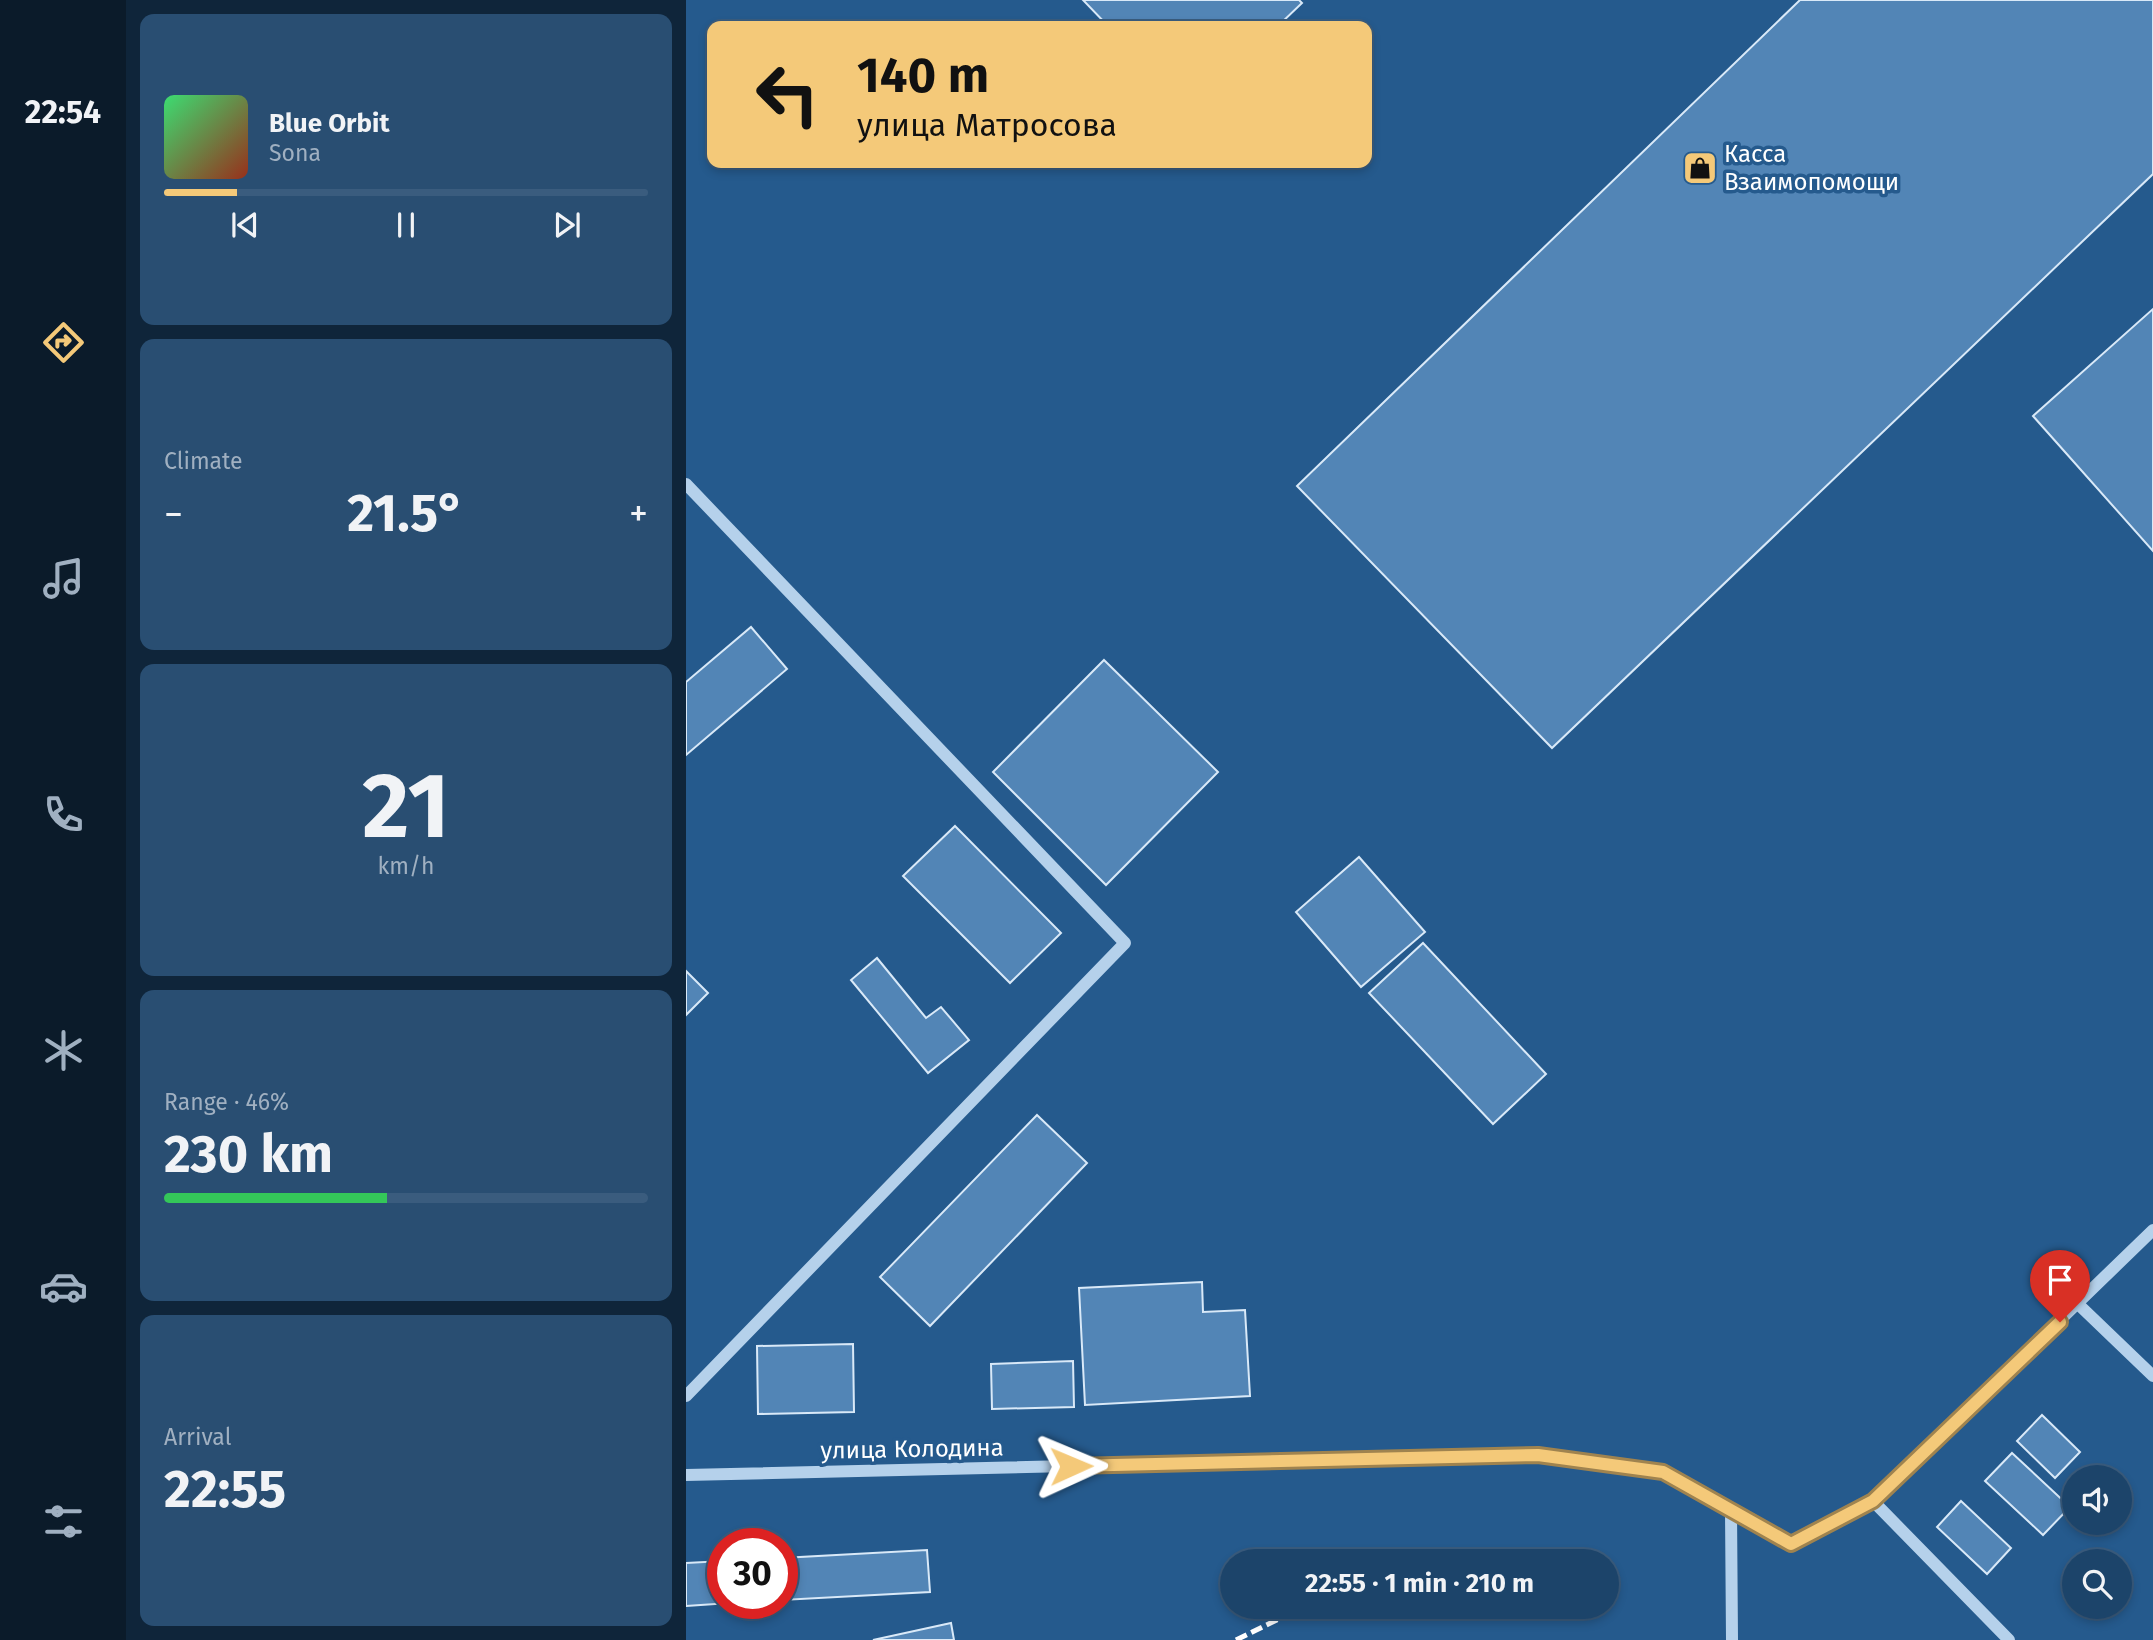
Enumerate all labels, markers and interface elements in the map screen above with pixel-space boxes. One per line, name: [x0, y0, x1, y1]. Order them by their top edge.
text: 140 m: [857, 46, 989, 105]
icon: left: [742, 49, 833, 140]
text: 22:54: [25, 93, 101, 131]
text: улица Матросова: [857, 106, 1117, 144]
text: Blue Orbit: [269, 108, 389, 139]
text: Sona: [269, 139, 321, 167]
place label: Касса Взаимопомощи: [1724, 140, 1899, 196]
shop icon: Касса Взаимопомощи: [1681, 149, 1719, 187]
icon: previous: [226, 206, 264, 244]
icon: pause: [387, 206, 425, 244]
icon: next: [548, 206, 586, 244]
icon: directions: [39, 318, 88, 367]
text: Climate: [164, 447, 243, 475]
text: 21.5°: [347, 482, 465, 545]
text: −: [164, 491, 183, 537]
text: +: [629, 491, 648, 537]
icon: music: [39, 554, 88, 603]
text: 21: [362, 752, 450, 861]
icon: phone: [39, 790, 88, 839]
text: km/h: [378, 852, 434, 880]
icon: climate: [39, 1026, 88, 1075]
text: Range · 46%: [164, 1088, 289, 1116]
text: 230 km: [164, 1123, 333, 1186]
pin: [2030, 1250, 2090, 1322]
icon: arrive: [2041, 1261, 2079, 1299]
icon: car: [39, 1262, 88, 1311]
text: Arrival: [164, 1423, 231, 1451]
position arrow: [1034, 1429, 1108, 1503]
street label: улица Колодина: [820, 1433, 1004, 1465]
text: 22:55: [164, 1458, 286, 1521]
map controls: [2062, 1465, 2132, 1619]
button: sound: [2062, 1465, 2132, 1535]
icon: filters: [39, 1497, 88, 1546]
speed limit sign: 30: [707, 1528, 798, 1619]
button: search: [2062, 1549, 2132, 1619]
text: 22:55 · 1 min · 210 m: [1305, 1568, 1534, 1599]

